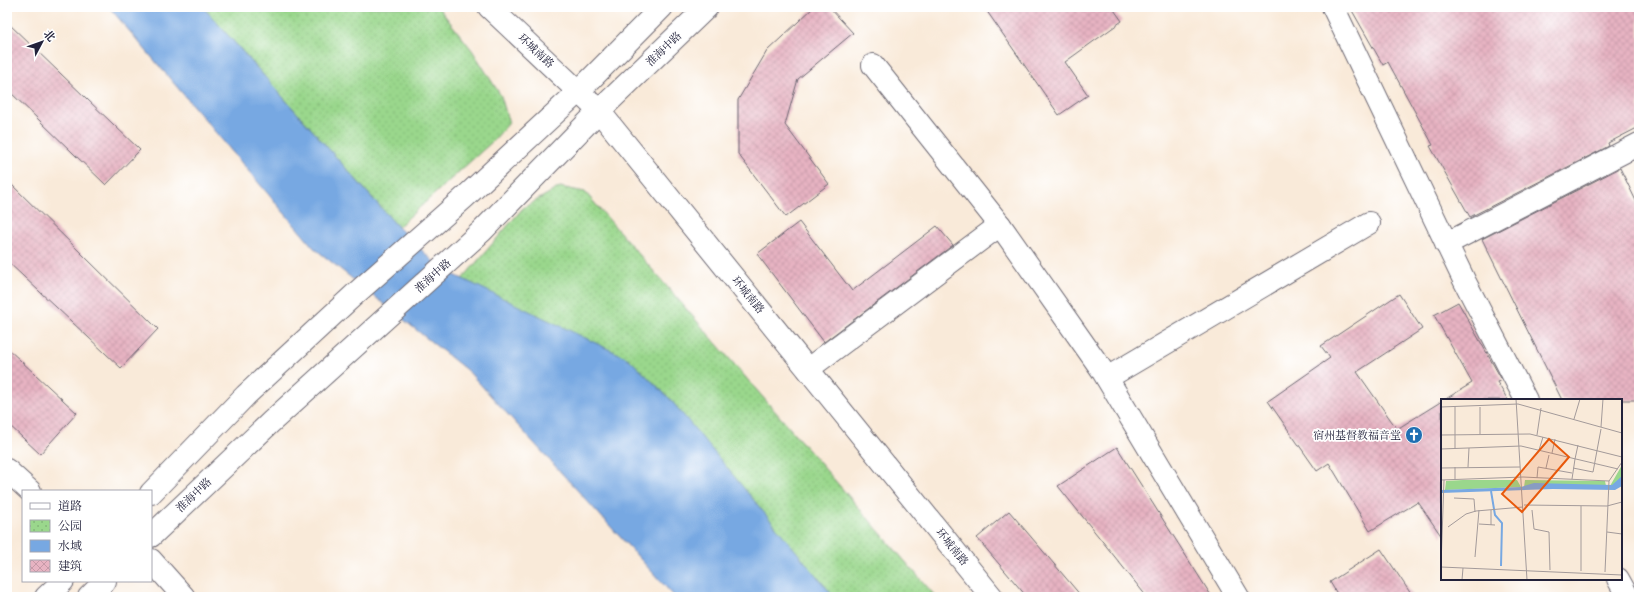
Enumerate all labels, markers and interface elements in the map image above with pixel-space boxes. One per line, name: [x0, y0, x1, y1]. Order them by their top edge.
north arrow: [22, 22, 62, 62]
text: 北: [41, 27, 58, 44]
street label: 淮海中路: [644, 29, 684, 69]
street label: 环城南路: [515, 31, 557, 71]
street label: 淮海中路: [412, 256, 454, 296]
street label: 环城南路: [729, 274, 767, 316]
inset map: [1441, 399, 1622, 580]
church icon: 宿州基督教福音堂: [1404, 425, 1424, 445]
place label: 宿州基督教福音堂: [1313, 429, 1401, 442]
street label: 淮海中路: [174, 475, 214, 515]
legend: [22, 490, 152, 582]
text: 道路: [58, 499, 82, 513]
text: 公园: [58, 519, 82, 533]
street label: 环城南路: [933, 526, 971, 568]
text: 水域: [58, 539, 82, 553]
text: 建筑: [58, 559, 82, 573]

